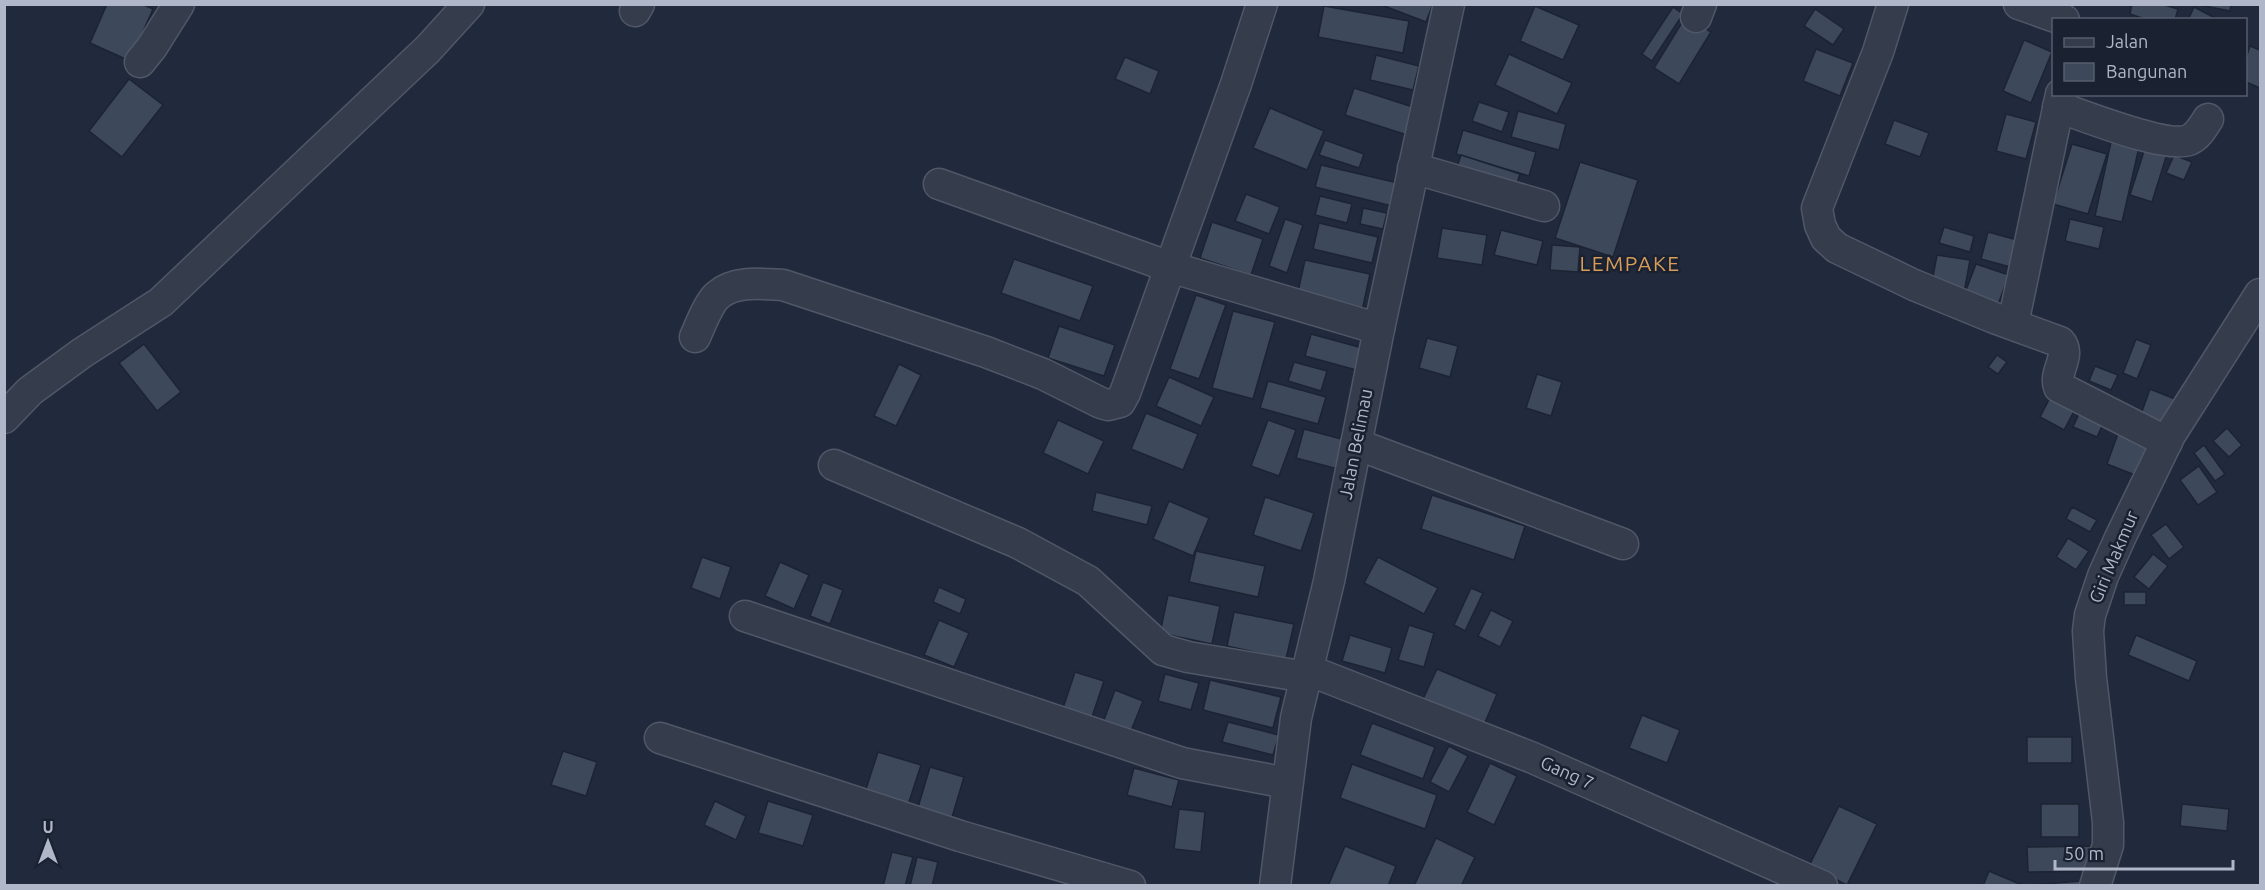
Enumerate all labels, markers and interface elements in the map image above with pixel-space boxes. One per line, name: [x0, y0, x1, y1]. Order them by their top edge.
legend: [2052, 18, 2247, 96]
text: Jalan: [2106, 31, 2148, 51]
text: Bangunan: [2106, 61, 2187, 81]
district label: LEMPAKE: [1579, 251, 1681, 275]
street label: Jalan Belimau: [1335, 387, 1376, 501]
street label: Giri Makmur: [2085, 507, 2142, 606]
street label: Gang 7: [1538, 752, 1597, 793]
north arrow: [18, 812, 78, 872]
text: U: [42, 818, 54, 836]
scale bar: [2055, 833, 2234, 871]
text: 50 m: [2064, 843, 2104, 863]

